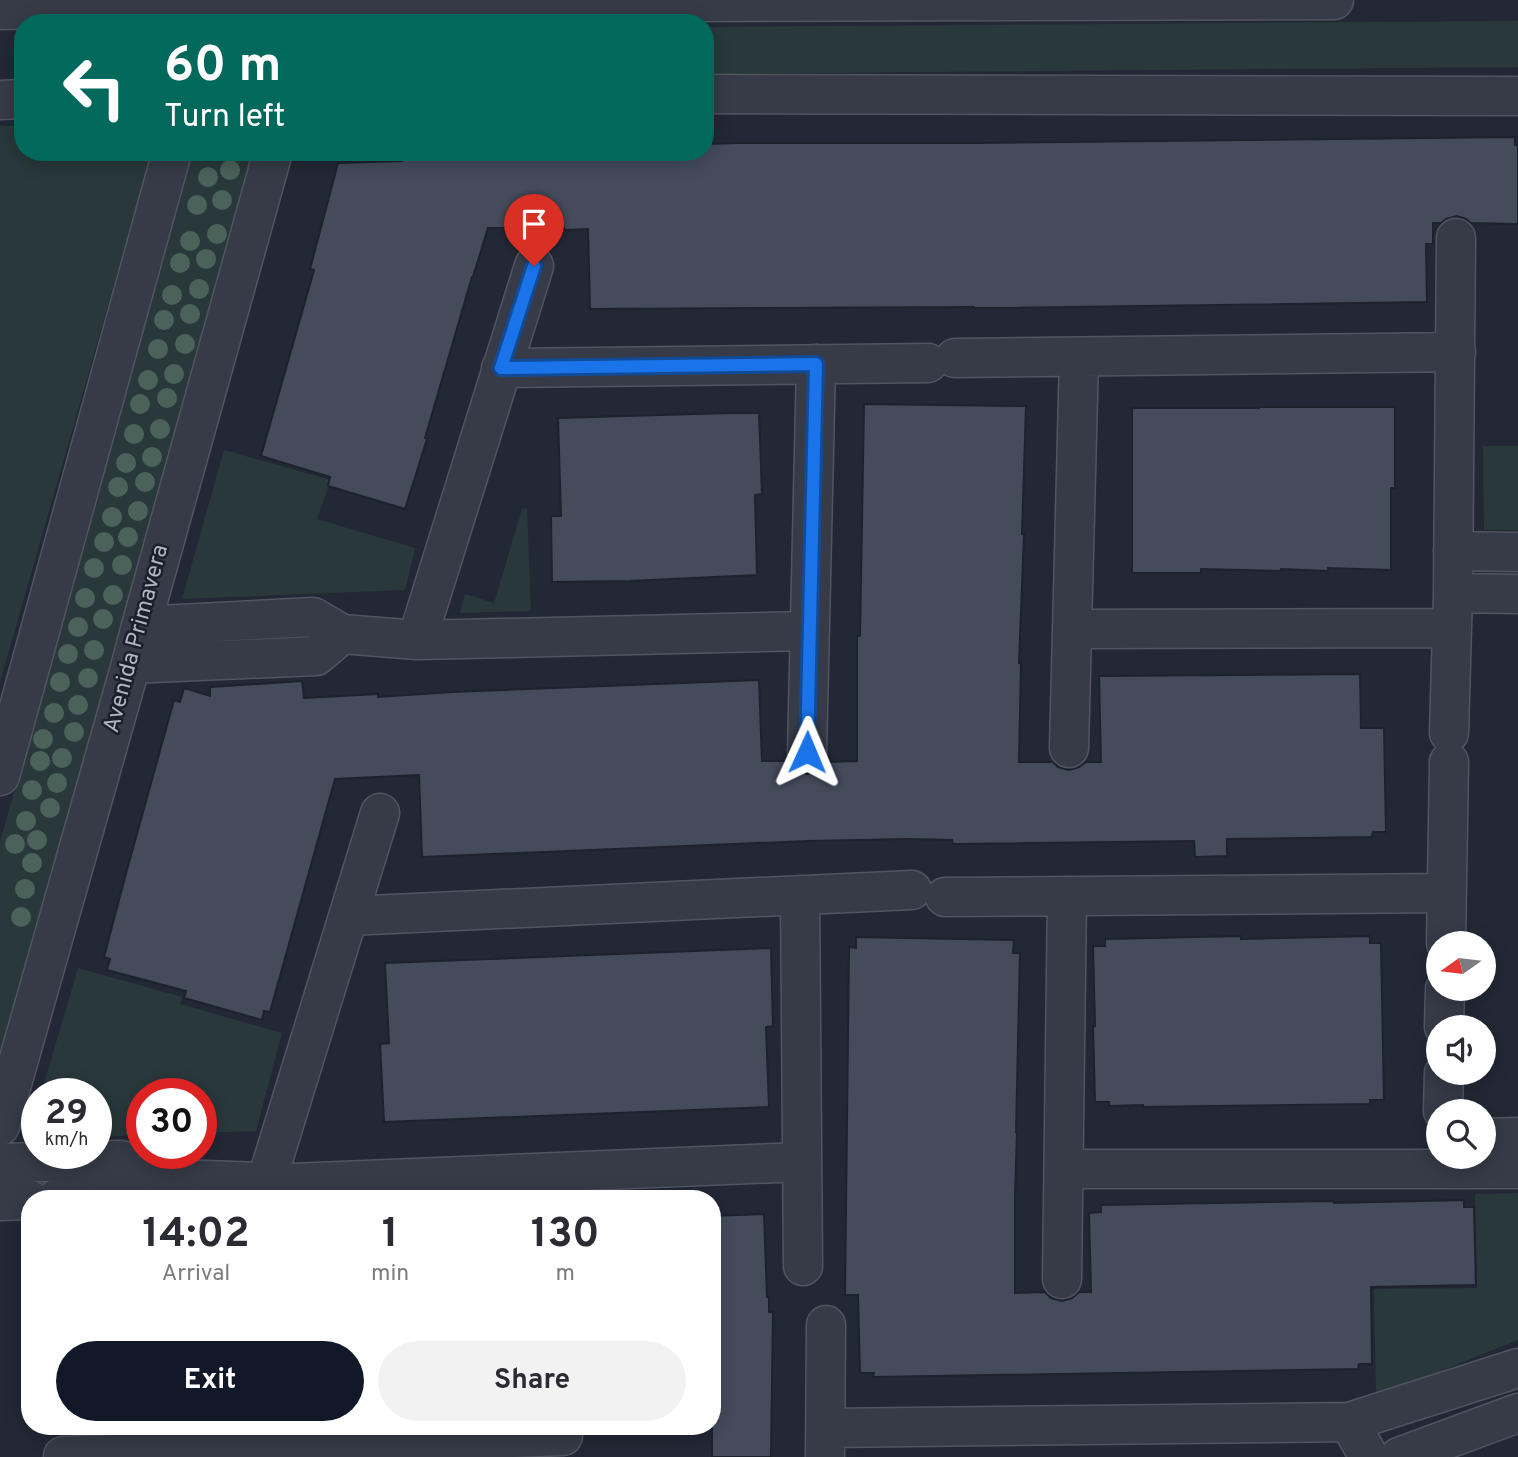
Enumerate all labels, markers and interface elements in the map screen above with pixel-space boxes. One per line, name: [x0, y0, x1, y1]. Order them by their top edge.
text: 60 m: [164, 37, 282, 99]
icon: left: [49, 42, 140, 133]
text: Turn left: [164, 98, 285, 138]
pin: [504, 194, 564, 266]
icon: arrive: [515, 205, 553, 243]
street label: Avenida Primavera: [98, 542, 176, 736]
position arrow: [770, 715, 844, 789]
north arrow: [1426, 931, 1496, 1001]
map controls: [1426, 931, 1496, 1169]
button: sound: [1426, 1015, 1496, 1085]
speed limit sign: 30: [126, 1078, 217, 1169]
text: 29: [45, 1092, 88, 1136]
button: search: [1426, 1099, 1496, 1169]
text: km/h: [45, 1129, 88, 1152]
text: 14:02: [142, 1209, 250, 1262]
text: 1: [382, 1209, 399, 1262]
text: 130: [531, 1209, 600, 1262]
text: Arrival: [162, 1260, 230, 1289]
text: min: [371, 1260, 409, 1289]
text: m: [555, 1260, 575, 1289]
button: Exit: [56, 1341, 364, 1421]
button: Share: [378, 1341, 686, 1421]

